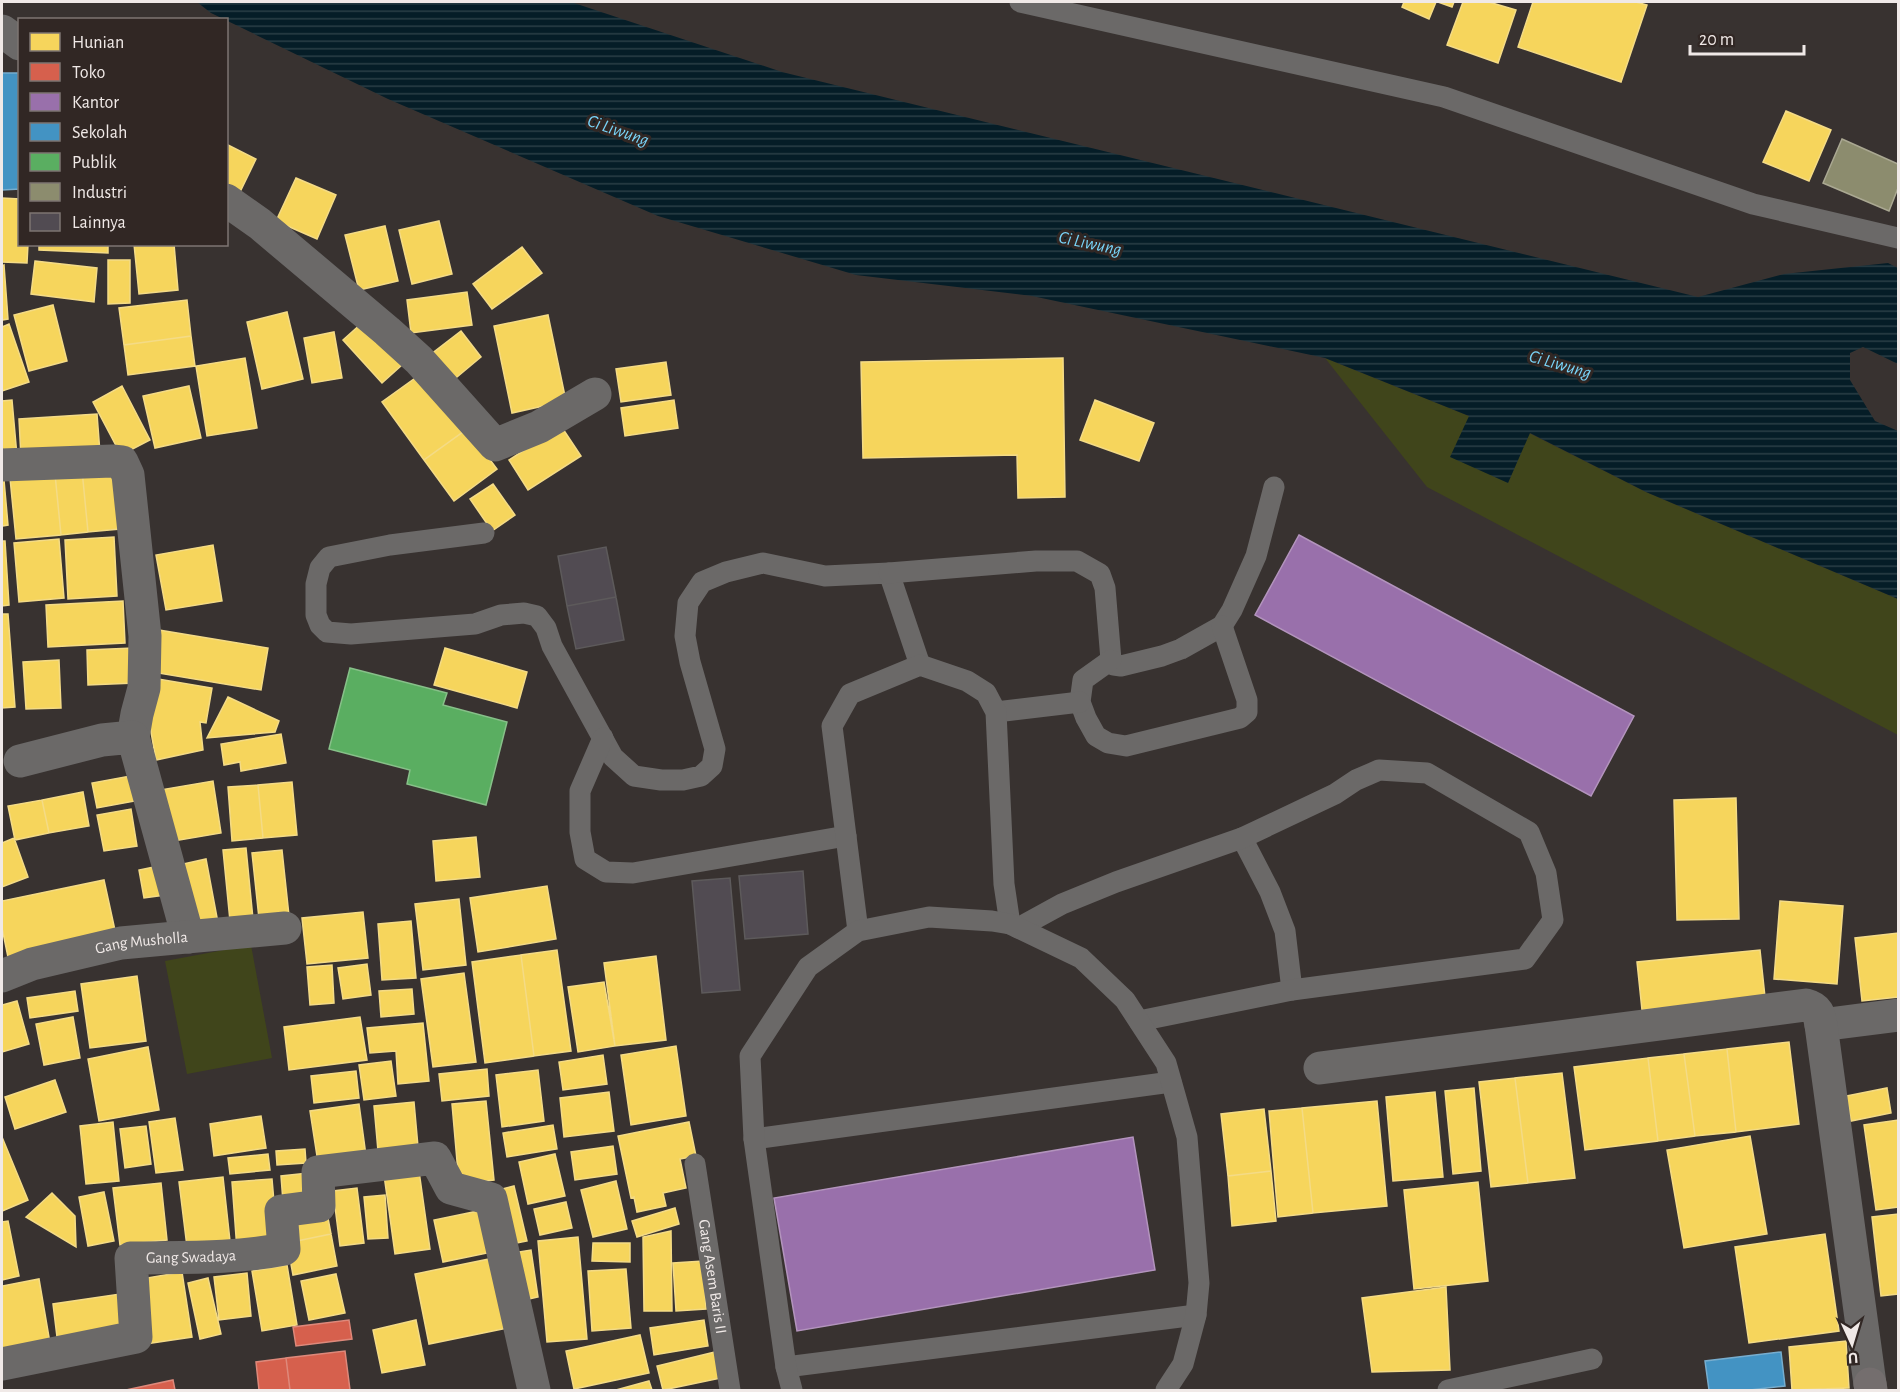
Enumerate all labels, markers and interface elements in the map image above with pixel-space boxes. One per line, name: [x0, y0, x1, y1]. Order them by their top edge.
legend: [18, 18, 228, 246]
scale bar: [1690, 18, 1804, 56]
text: 20 m: [1699, 31, 1734, 49]
text: Hunian: [72, 34, 124, 52]
text: Toko: [72, 64, 105, 82]
text: Kantor: [72, 94, 119, 112]
water label: Ci Liwung: [585, 112, 651, 150]
text: Sekolah: [72, 124, 127, 142]
text: Publik: [72, 154, 117, 172]
text: Industri: [72, 184, 127, 202]
text: Lainnya: [72, 214, 126, 232]
water label: Ci Liwung: [1057, 229, 1123, 259]
water label: Ci Liwung: [1527, 348, 1593, 382]
street label: Gang Musholla: [93, 929, 188, 957]
street label: Gang Asem Baris II: [696, 1218, 729, 1335]
street label: Gang Swadaya: [146, 1247, 237, 1266]
north arrow: [1822, 1314, 1882, 1374]
text: U: [1847, 1350, 1859, 1366]

